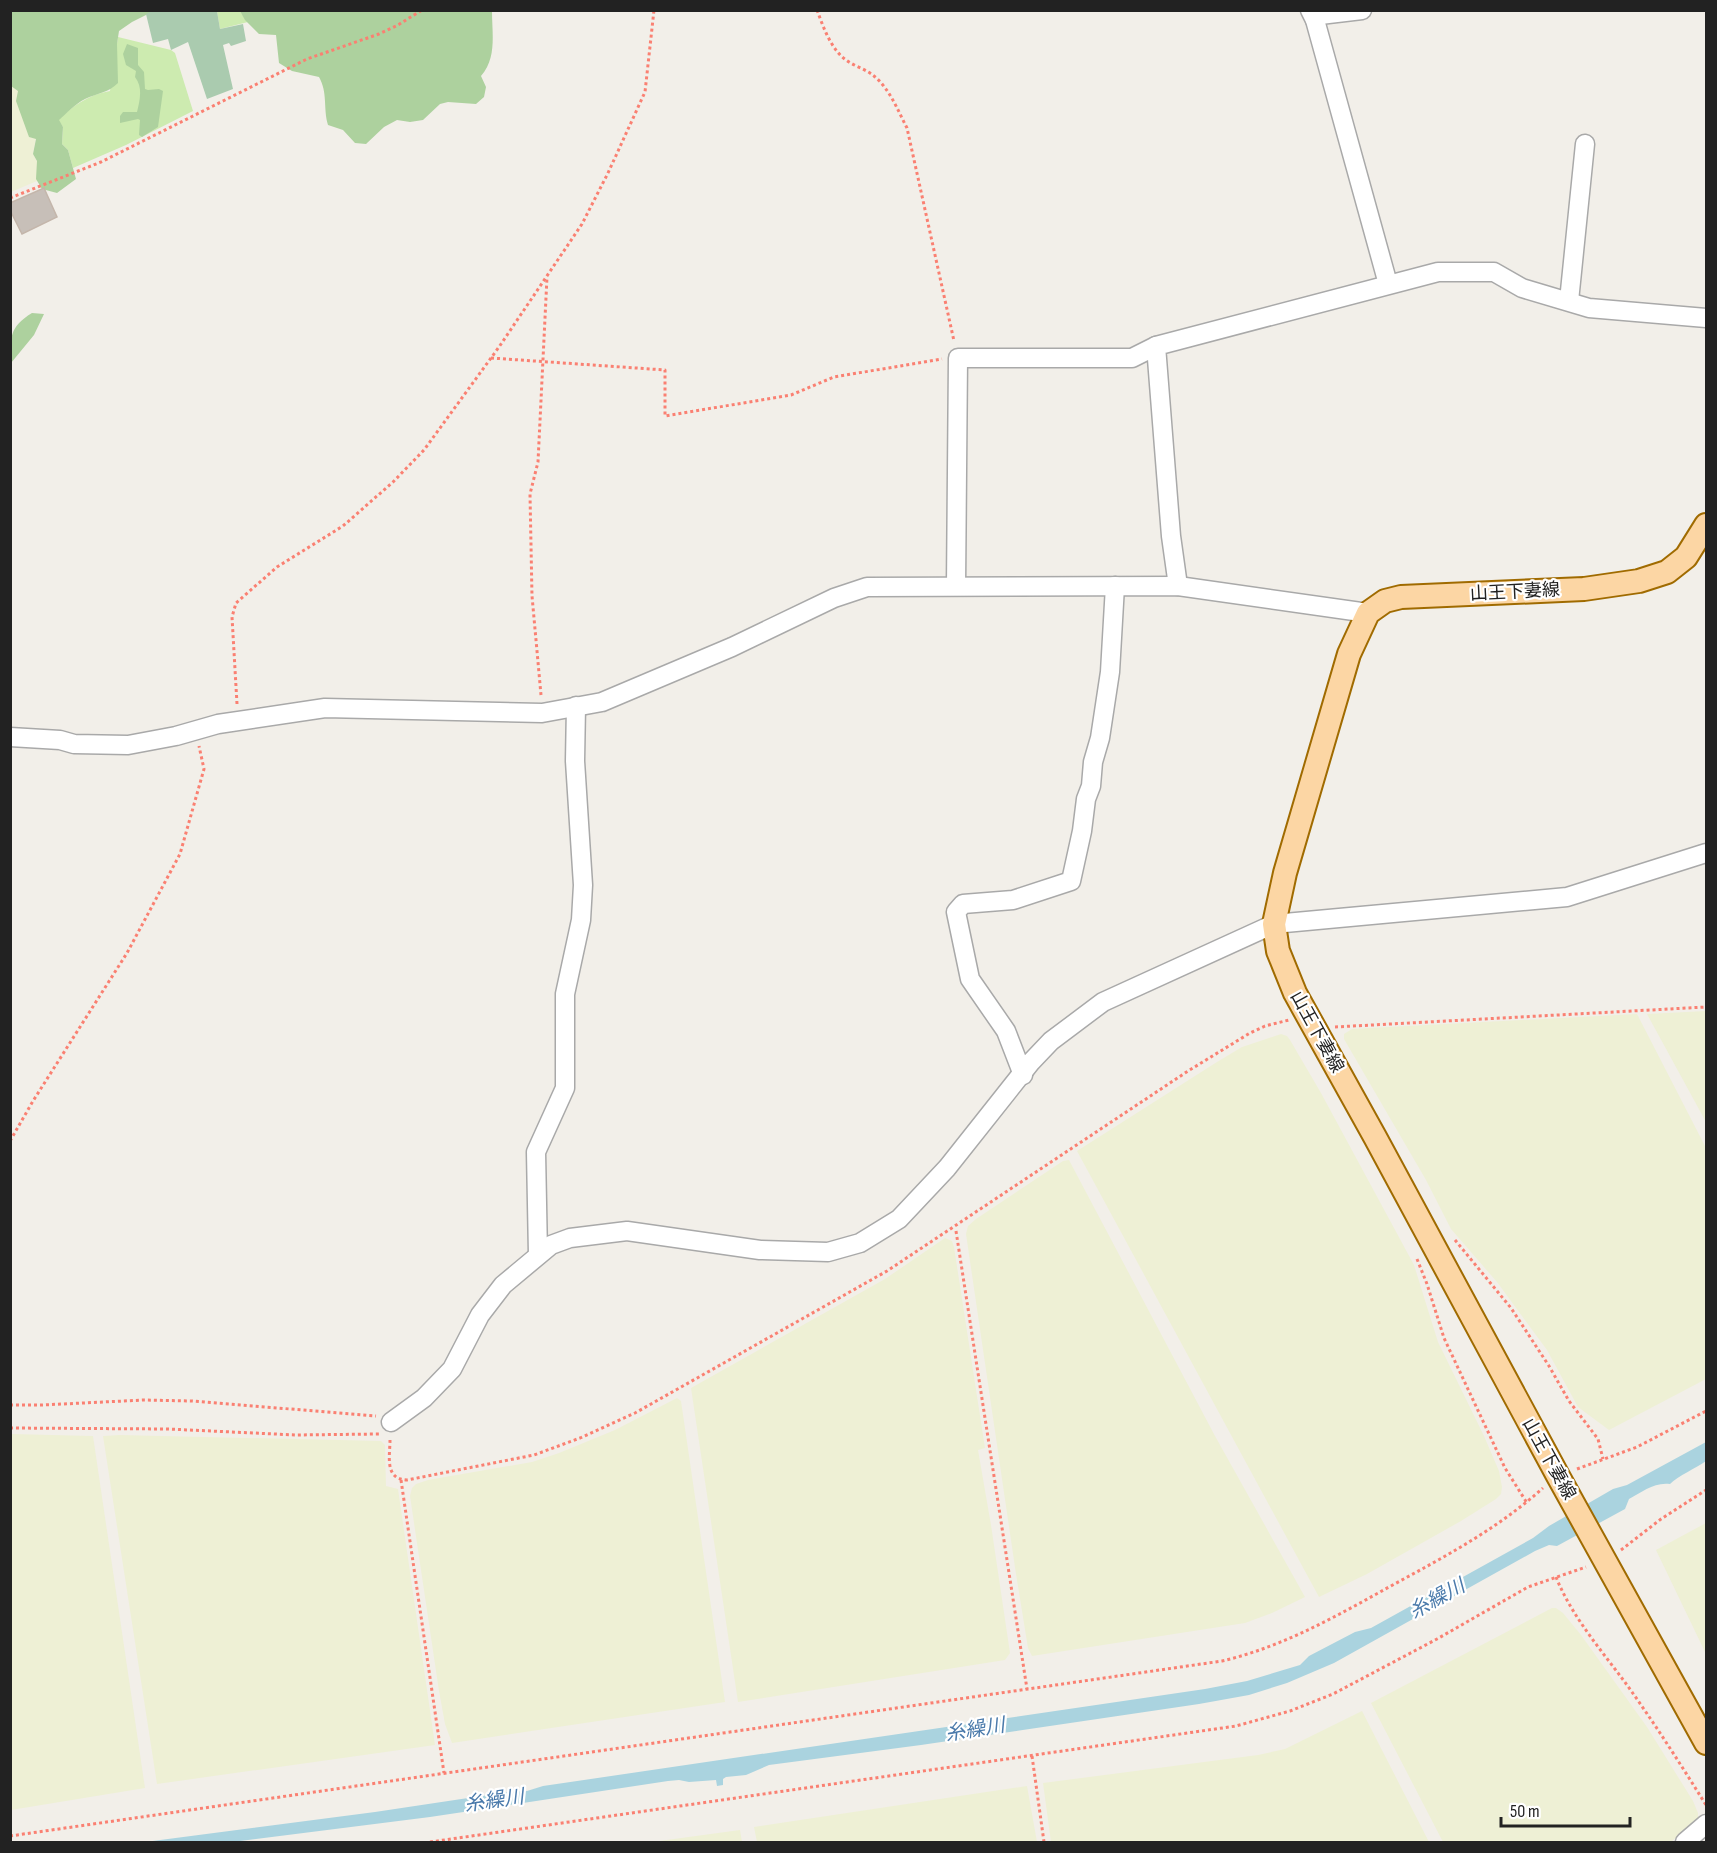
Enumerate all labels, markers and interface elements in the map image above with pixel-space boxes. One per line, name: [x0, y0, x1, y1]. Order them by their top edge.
street label: 山王下妻線: [1470, 579, 1560, 605]
street label: 山王下妻線: [1286, 988, 1348, 1076]
street label: 山王下妻線: [1518, 1415, 1580, 1503]
water label: 糸繰川: [1405, 1573, 1471, 1624]
water label: 糸繰川: [943, 1713, 1008, 1747]
water label: 糸繰川: [463, 1785, 527, 1817]
scale bar: [1501, 1790, 1630, 1828]
text: 50 m: [1510, 1801, 1540, 1822]

